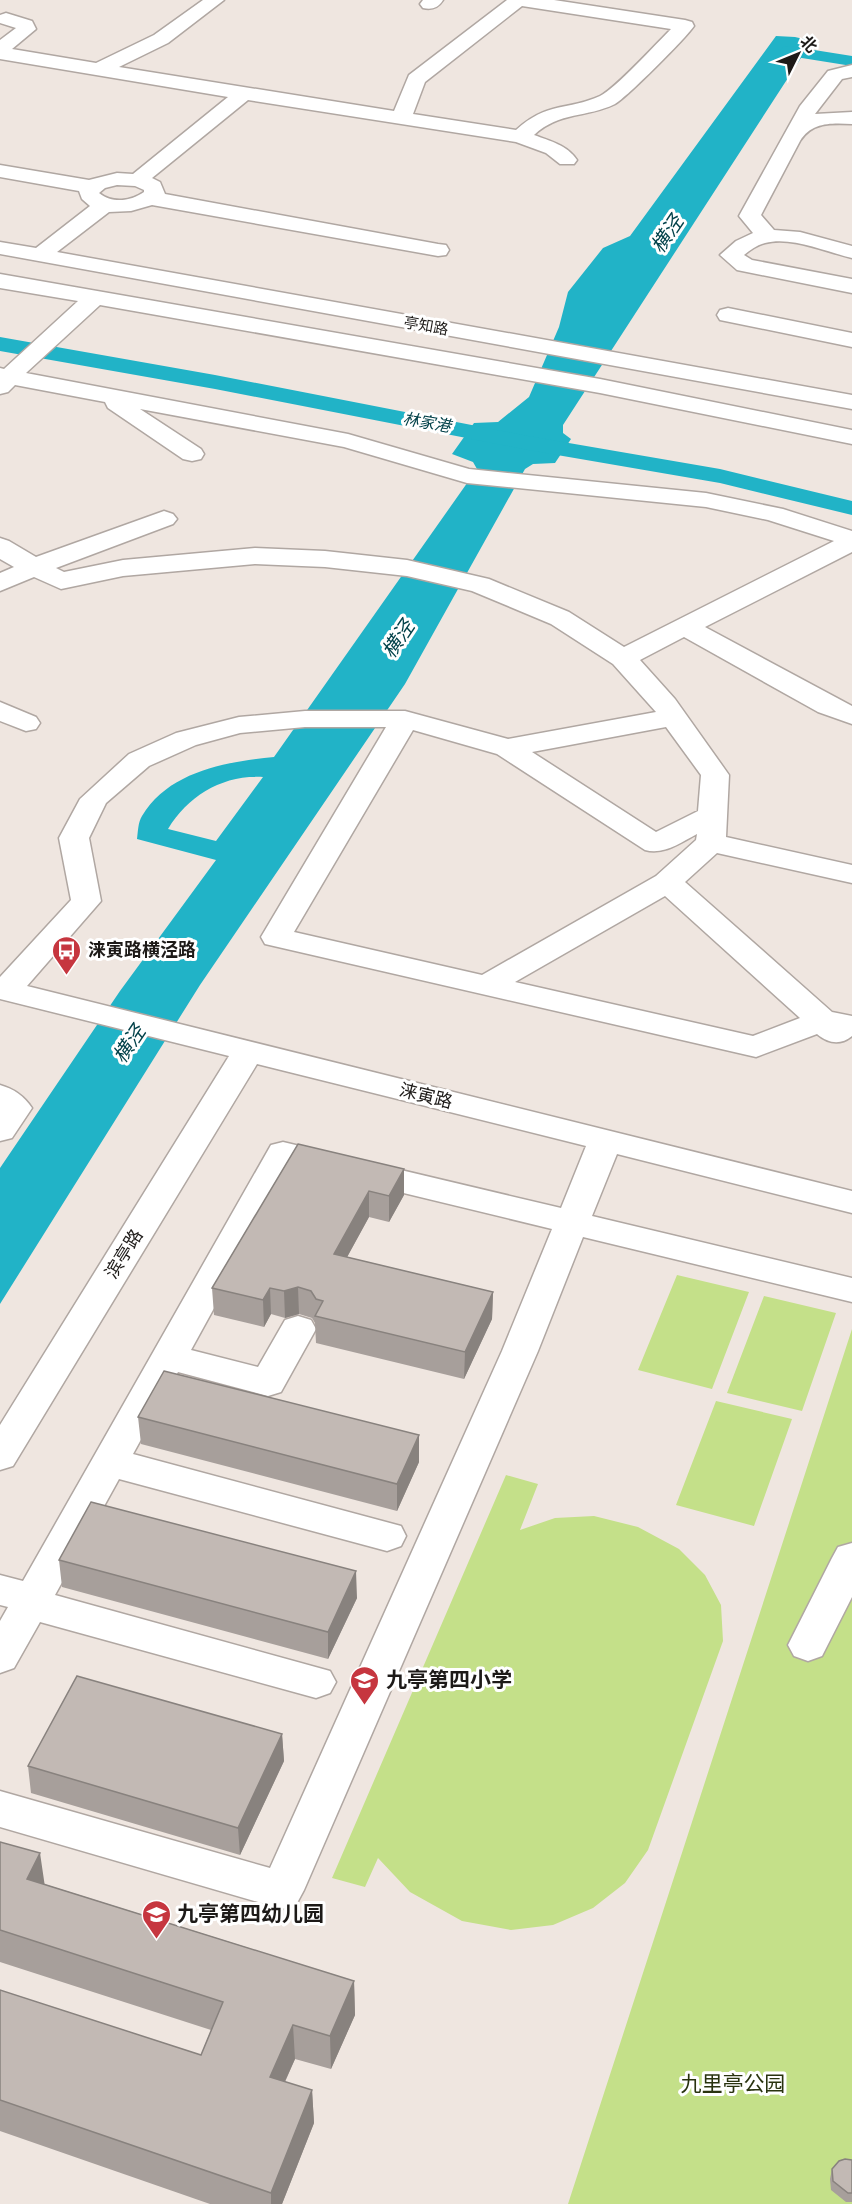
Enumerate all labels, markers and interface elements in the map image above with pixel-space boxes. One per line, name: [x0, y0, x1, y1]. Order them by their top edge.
north arrow: [768, 24, 828, 84]
text: 北: [797, 32, 821, 56]
water label: 横泾: [646, 209, 688, 257]
street label: 亭知路: [402, 313, 450, 338]
water label: 林家港: [402, 409, 454, 435]
water label: 横泾: [377, 614, 419, 662]
bus stop icon: 涞寅路横泾路: [51, 934, 83, 976]
place label: 涞寅路横泾路: [88, 939, 196, 960]
water label: 横泾: [108, 1019, 150, 1067]
street label: 涞寅路: [397, 1079, 455, 1112]
street label: 滨亭路: [100, 1225, 147, 1282]
school or university icon: 九亭第四小学: [349, 1664, 381, 1706]
place label: 九亭第四小学: [386, 1667, 512, 1691]
school or university icon: 九亭第四幼儿园: [140, 1898, 172, 1940]
place label: 九亭第四幼儿园: [177, 1901, 324, 1925]
park label: 九里亭公园: [681, 2071, 786, 2095]

